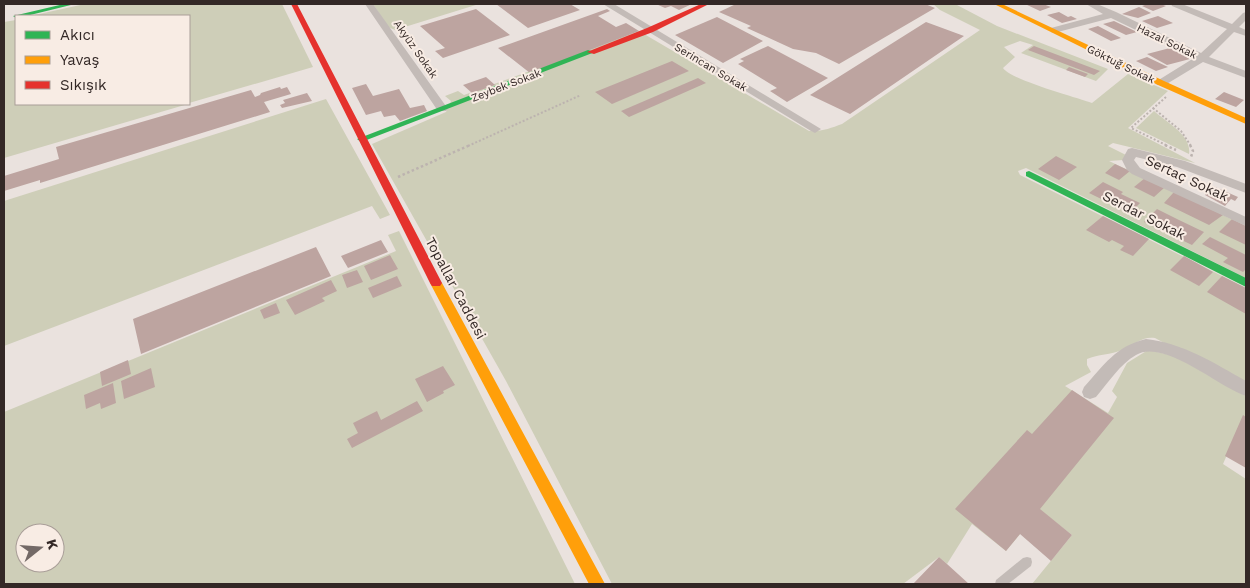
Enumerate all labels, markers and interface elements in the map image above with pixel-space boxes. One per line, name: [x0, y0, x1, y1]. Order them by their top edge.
legend: [15, 15, 190, 105]
street label: Akyüz Sokak: [391, 18, 440, 81]
street label: Hazal Sokak: [1135, 21, 1199, 62]
text: Akıcı: [60, 26, 95, 44]
street label: Serincan Sokak: [672, 41, 750, 94]
street label: Göktuğ Sokak: [1085, 42, 1157, 87]
text: Yavaş: [60, 51, 100, 69]
street label: Zeybek Sokak: [469, 66, 543, 105]
text: Sıkışık: [60, 76, 107, 94]
street label: Sertaç Sokak: [1143, 152, 1231, 204]
street label: Serdar Sokak: [1100, 187, 1188, 243]
street label: Topallar Caddesi: [422, 234, 490, 342]
north arrow: [15, 523, 65, 573]
text: K: [43, 537, 62, 551]

